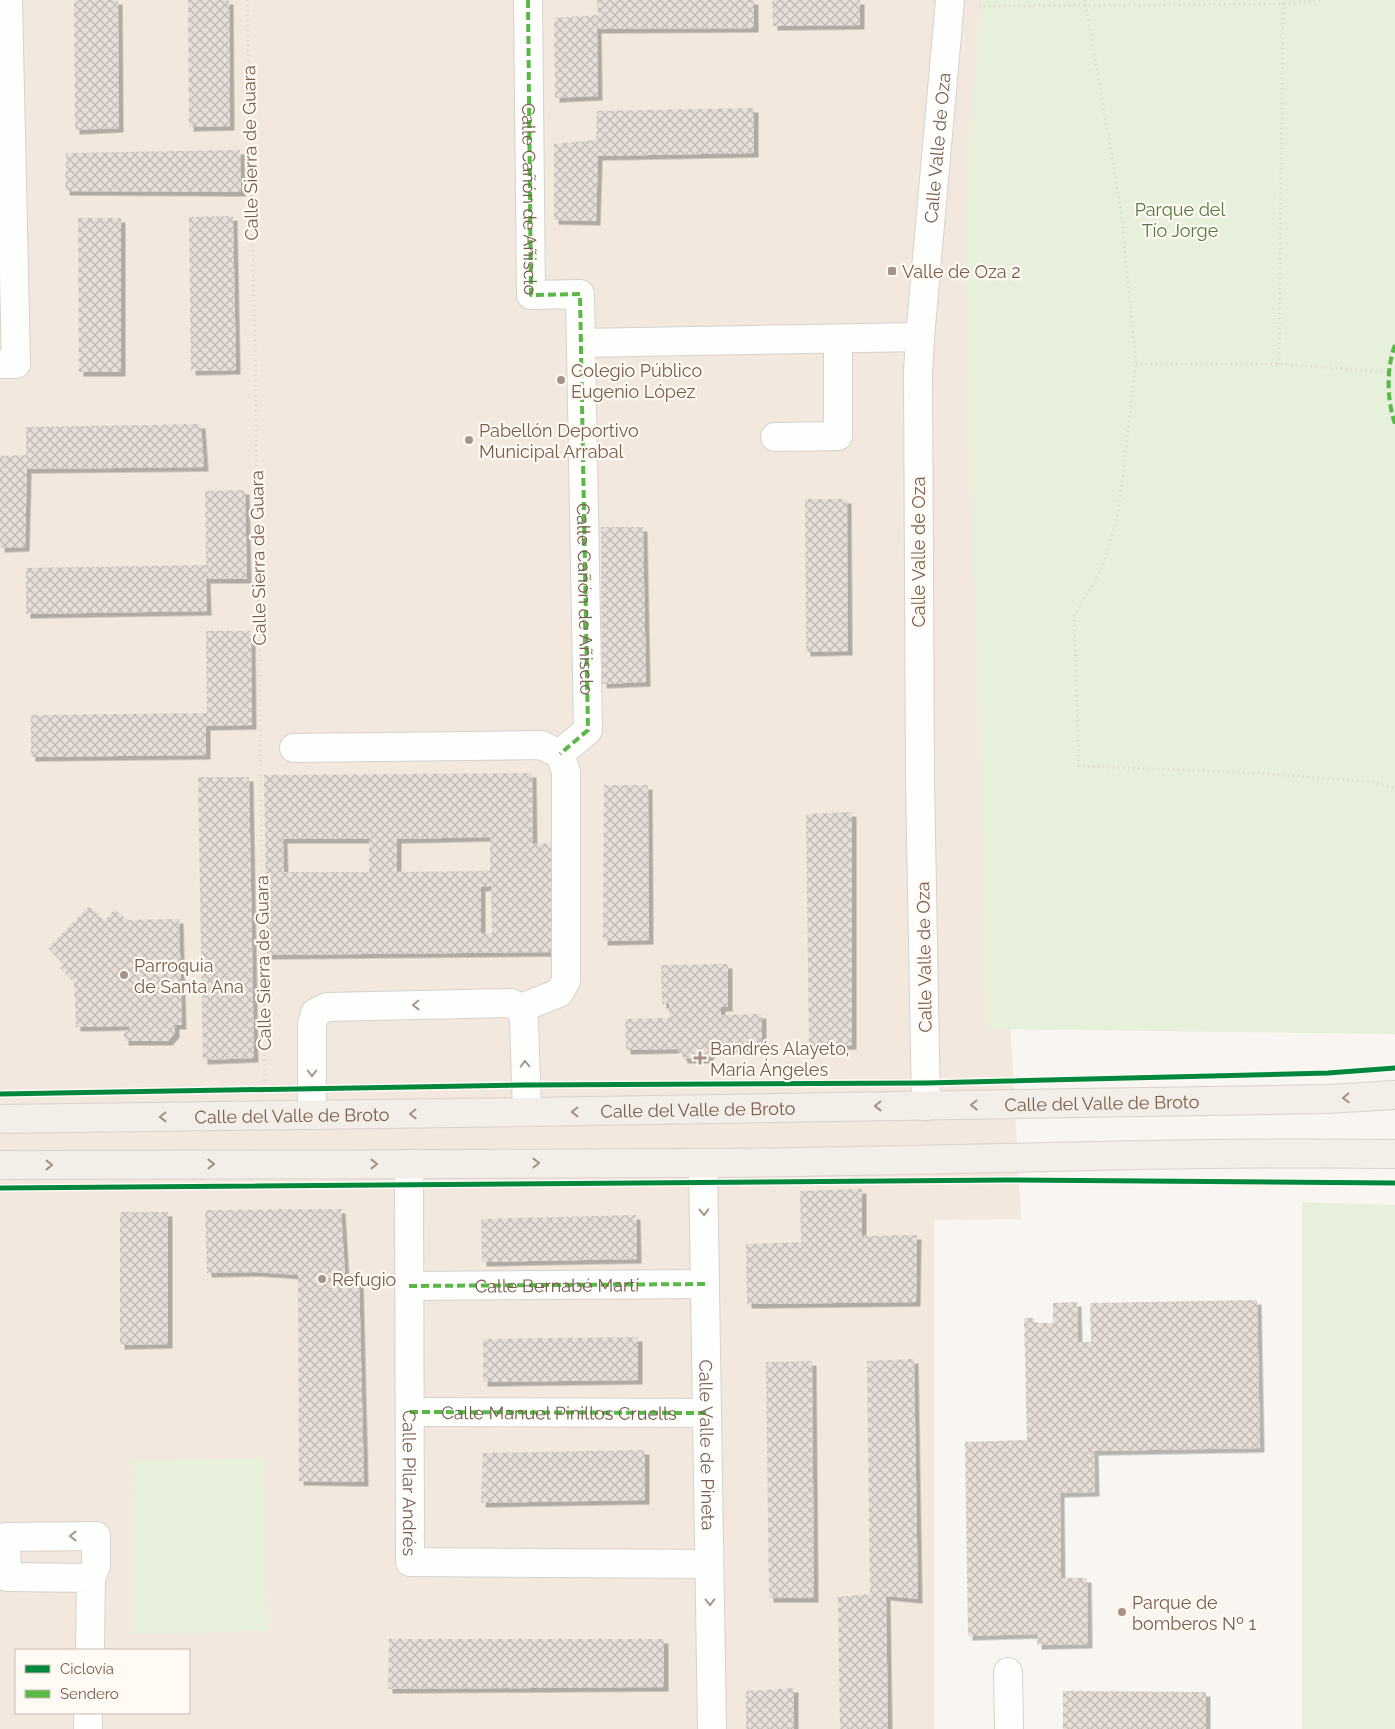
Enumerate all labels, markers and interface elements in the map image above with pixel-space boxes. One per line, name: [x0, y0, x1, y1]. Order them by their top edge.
street label: Calle Sierra de Guara: [238, 65, 262, 241]
street label: Calle Valle de Oza: [920, 72, 954, 224]
street label: Calle Cañón de Añisclo: [519, 103, 542, 296]
park label: Parque del Tío Jorge: [1135, 199, 1225, 241]
place label: Valle de Oza 2: [902, 261, 1021, 282]
marker: Valle de Oza 2: [886, 265, 898, 277]
place label: Colegio Público Eugenio López: [571, 360, 702, 402]
marker: Colegio Público Eugenio López: [555, 374, 567, 386]
place label: Pabellón Deportivo Municipal Arrabal: [479, 420, 639, 462]
marker: Pabellón Deportivo Municipal Arrabal: [463, 434, 475, 446]
street label: Calle Sierra de Guara: [246, 470, 270, 646]
street label: Calle Valle de Oza: [908, 476, 929, 628]
street label: Calle Cañón de Añisclo: [573, 503, 598, 696]
street label: Calle Sierra de Guara: [251, 875, 275, 1051]
street label: Calle Valle de Oza: [912, 881, 936, 1033]
place label: Parroquia de Santa Ana: [134, 955, 244, 997]
marker: Parroquia de Santa Ana: [118, 969, 130, 981]
one-way arrow: [412, 1000, 420, 1010]
place label: Bandrés Alayeto, María Ángeles: [710, 1038, 850, 1080]
marker: Bandrés Alayeto, María Ángeles: [694, 1052, 706, 1064]
one-way arrow: [520, 1060, 530, 1068]
one-way arrow: [307, 1070, 317, 1077]
street label: Calle del Valle de Broto: [1004, 1091, 1200, 1115]
one-way arrow: [1342, 1092, 1350, 1103]
street label: Calle del Valle de Broto: [600, 1097, 796, 1121]
one-way arrow: [970, 1099, 978, 1110]
one-way arrow: [873, 1101, 881, 1112]
street label: Calle del Valle de Broto: [194, 1103, 390, 1127]
one-way arrow: [571, 1106, 579, 1117]
one-way arrow: [408, 1109, 416, 1119]
one-way arrow: [158, 1112, 166, 1122]
one-way arrow: [532, 1158, 540, 1168]
one-way arrow: [208, 1159, 215, 1169]
one-way arrow: [370, 1159, 378, 1169]
one-way arrow: [45, 1160, 53, 1170]
one-way arrow: [699, 1208, 709, 1216]
place label: Refugio: [332, 1269, 397, 1290]
marker: Refugio: [316, 1273, 328, 1285]
street label: Calle Bernabé Martí: [475, 1274, 639, 1296]
street label: Calle Valle de Pineta: [696, 1359, 719, 1531]
street label: Calle Manuel Pinillos Cruells: [441, 1402, 677, 1423]
street label: Calle Pilar Andrés: [399, 1410, 420, 1556]
one-way arrow: [69, 1531, 77, 1542]
place label: Parque de bomberos Nº 1: [1132, 1592, 1257, 1634]
one-way arrow: [705, 1598, 715, 1606]
marker: Parque de bomberos Nº 1: [1116, 1606, 1128, 1618]
legend: [15, 1649, 190, 1714]
text: Ciclovía: [60, 1660, 114, 1678]
text: Sendero: [60, 1685, 119, 1703]

